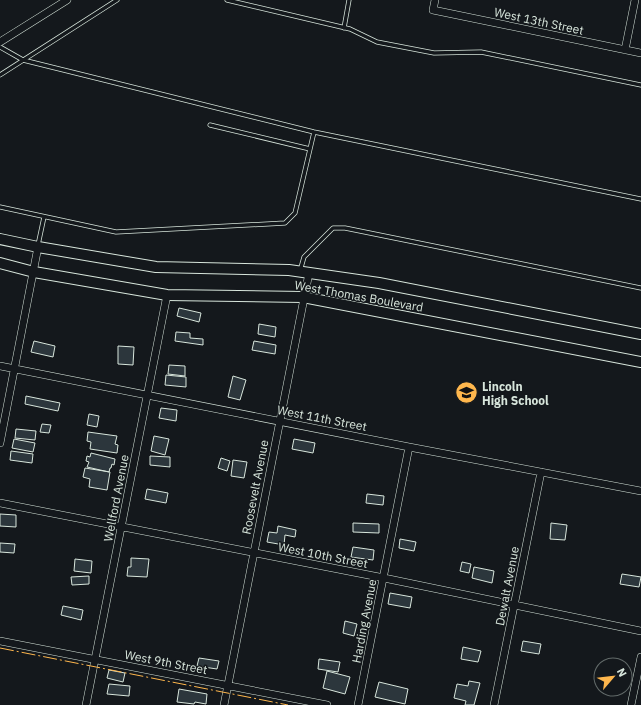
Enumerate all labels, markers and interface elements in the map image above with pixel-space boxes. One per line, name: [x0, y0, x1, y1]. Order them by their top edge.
street label: West 13th Street: [493, 4, 585, 38]
street label: West Thomas Boulevard: [293, 277, 425, 315]
place label: Lincoln High School: [482, 379, 549, 408]
school or university icon: Lincoln High School: [454, 380, 480, 406]
street label: West 11th Street: [276, 402, 368, 434]
street label: Roosevelt Avenue: [238, 438, 272, 536]
street label: Wellford Avenue: [100, 453, 132, 543]
street label: West 10th Street: [277, 539, 369, 571]
street label: Dewalt Avenue: [492, 545, 522, 627]
street label: Harding Avenue: [349, 577, 380, 664]
street label: West 9th Street: [123, 647, 209, 677]
north arrow: [593, 657, 633, 697]
text: N: [614, 666, 630, 679]

